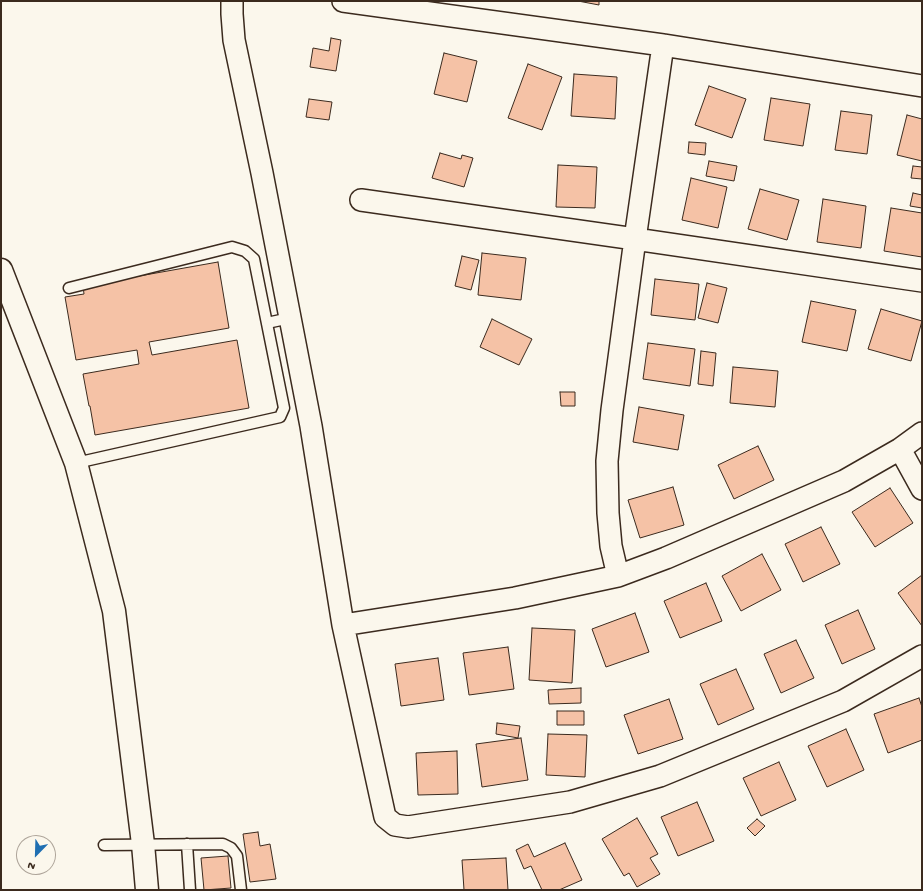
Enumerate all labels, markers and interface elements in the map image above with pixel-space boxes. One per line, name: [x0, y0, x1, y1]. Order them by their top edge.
north arrow: [16, 835, 56, 875]
text: N: [26, 858, 37, 872]

